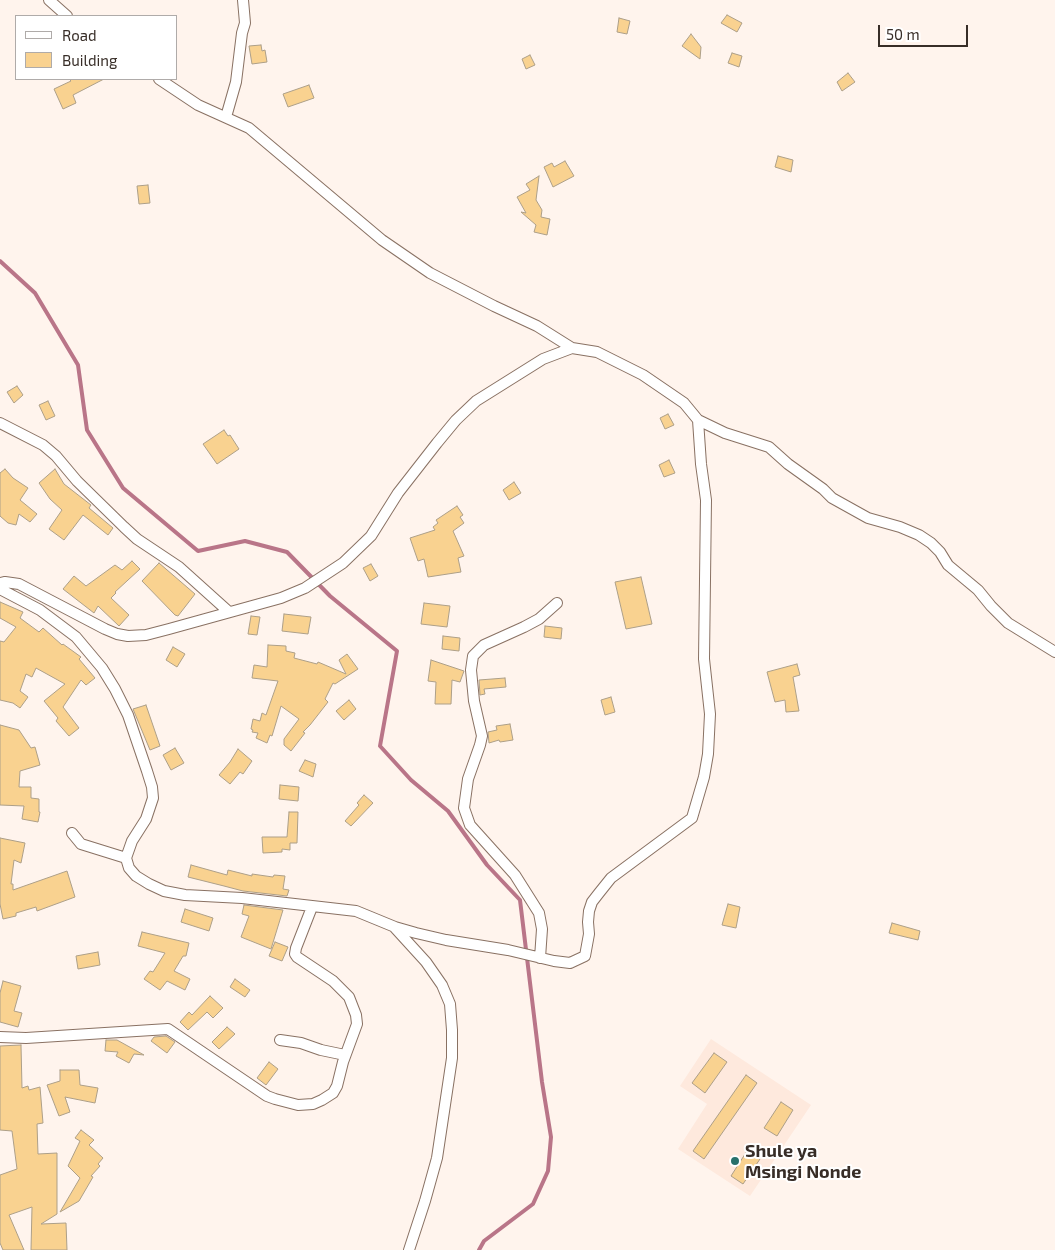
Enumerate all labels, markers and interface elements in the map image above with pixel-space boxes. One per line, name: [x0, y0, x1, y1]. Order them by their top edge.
legend: [15, 15, 178, 80]
scale bar: [880, 15, 970, 47]
text: 50 m: [886, 25, 920, 43]
text: Road: [62, 26, 97, 44]
text: Building: [62, 51, 117, 69]
place label: Shule ya Msingi Nonde: [745, 1140, 861, 1182]
marker: Shule ya Msingi Nonde: [729, 1155, 741, 1167]

